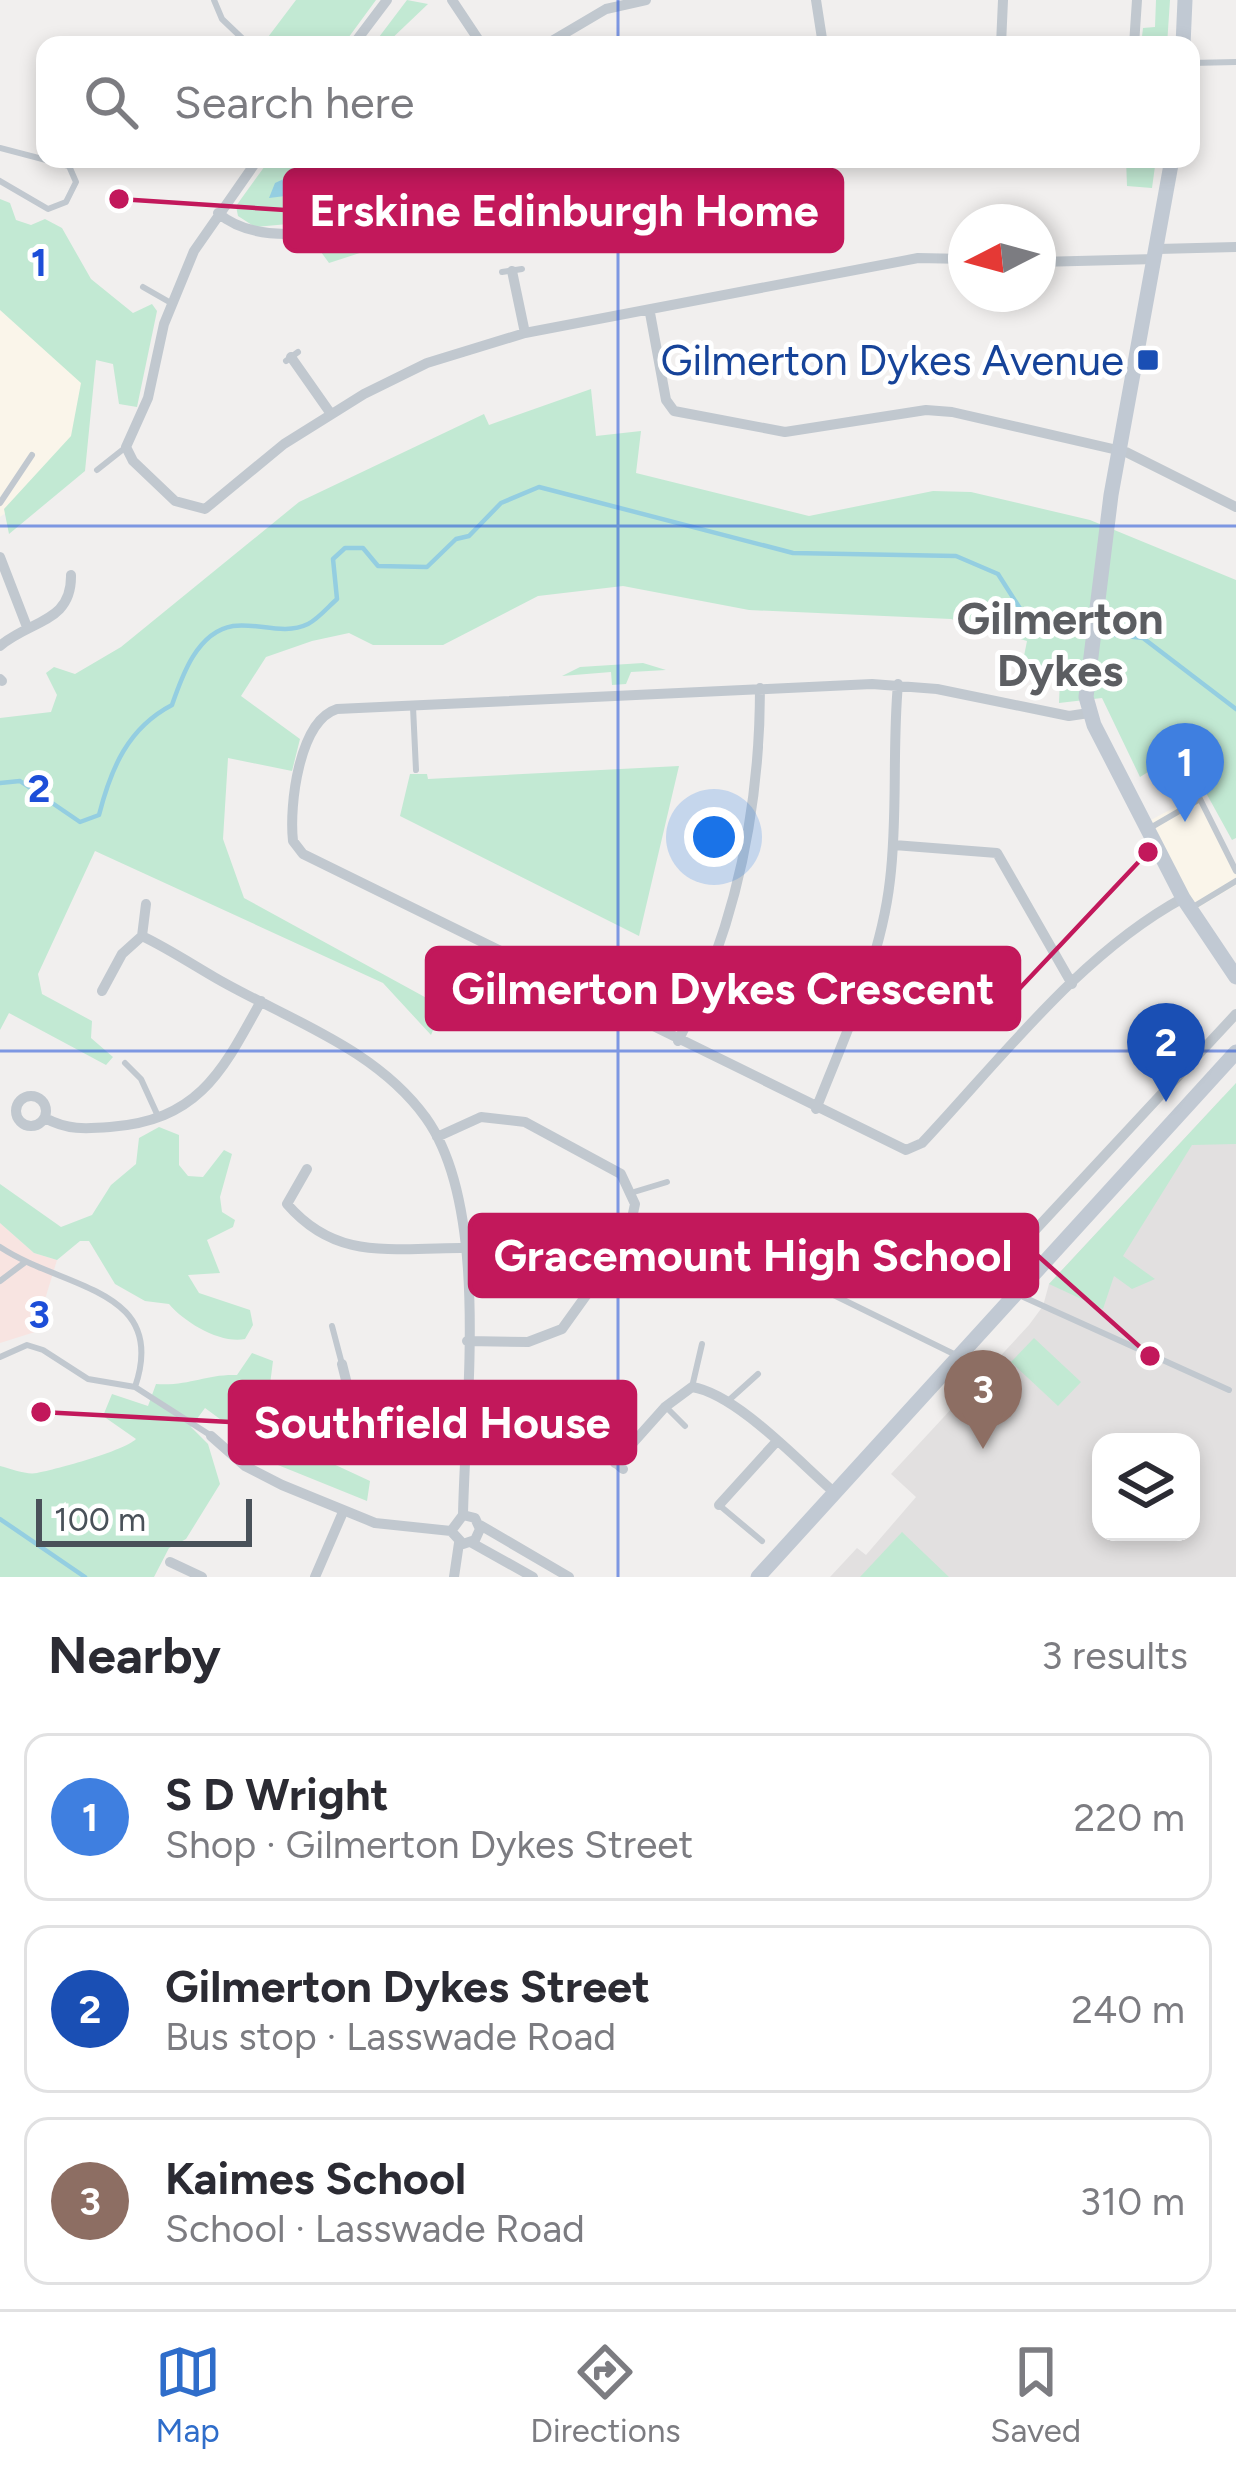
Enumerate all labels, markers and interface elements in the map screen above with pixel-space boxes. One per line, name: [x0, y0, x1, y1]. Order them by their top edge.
search box: [36, 36, 1200, 168]
icon: search: [78, 69, 144, 135]
text: Search here: [174, 75, 414, 129]
callout: Erskine Edinburgh Home: [285, 170, 842, 251]
text: Erskine Edinburgh Home: [309, 183, 819, 237]
north arrow: [948, 204, 1056, 312]
text: 1: [31, 239, 47, 286]
place label: Gilmerton Dykes Avenue: [660, 335, 1124, 386]
marker: Gilmerton Dykes Avenue: [1135, 347, 1161, 373]
district label: Gilmerton Dykes: [957, 591, 1163, 697]
pin: 1: [1146, 723, 1224, 822]
text: 2: [28, 765, 50, 812]
your location: [684, 807, 744, 867]
callout: Gilmerton Dykes Crescent: [427, 948, 1019, 1029]
text: Gilmerton Dykes Crescent: [451, 961, 995, 1015]
pin: 2: [1127, 1003, 1205, 1102]
callout: Gracemount High School: [470, 1215, 1037, 1296]
text: Gracemount High School: [493, 1228, 1013, 1282]
text: 3: [28, 1291, 50, 1338]
pin: 3: [944, 1350, 1022, 1449]
callout: Southfield House: [230, 1382, 635, 1463]
text: Southfield House: [253, 1395, 611, 1449]
map controls: [1092, 1433, 1200, 1541]
button: layers: [1092, 1433, 1200, 1541]
scale bar: [36, 1493, 252, 1546]
text: 100 m: [54, 1500, 146, 1539]
text: Nearby: [48, 1625, 221, 1686]
text: 3 results: [1041, 1632, 1188, 1679]
text: S D Wright: [165, 1767, 389, 1821]
text: 1: [82, 1794, 98, 1841]
text: 220 m: [1074, 1794, 1185, 1841]
text: Shop · Gilmerton Dykes Street: [165, 1821, 693, 1868]
text: Gilmerton Dykes Street: [165, 1959, 650, 2013]
text: 2: [79, 1986, 101, 2033]
text: 240 m: [1071, 1986, 1185, 2033]
text: Bus stop · Lasswade Road: [165, 2013, 616, 2060]
text: Kaimes School: [165, 2151, 466, 2205]
text: 3: [79, 2178, 101, 2225]
text: 310 m: [1080, 2178, 1185, 2225]
text: School · Lasswade Road: [165, 2205, 585, 2252]
tab: Map: [155, 2339, 221, 2450]
tab: Directions: [530, 2339, 681, 2450]
tab: Saved: [990, 2339, 1081, 2450]

